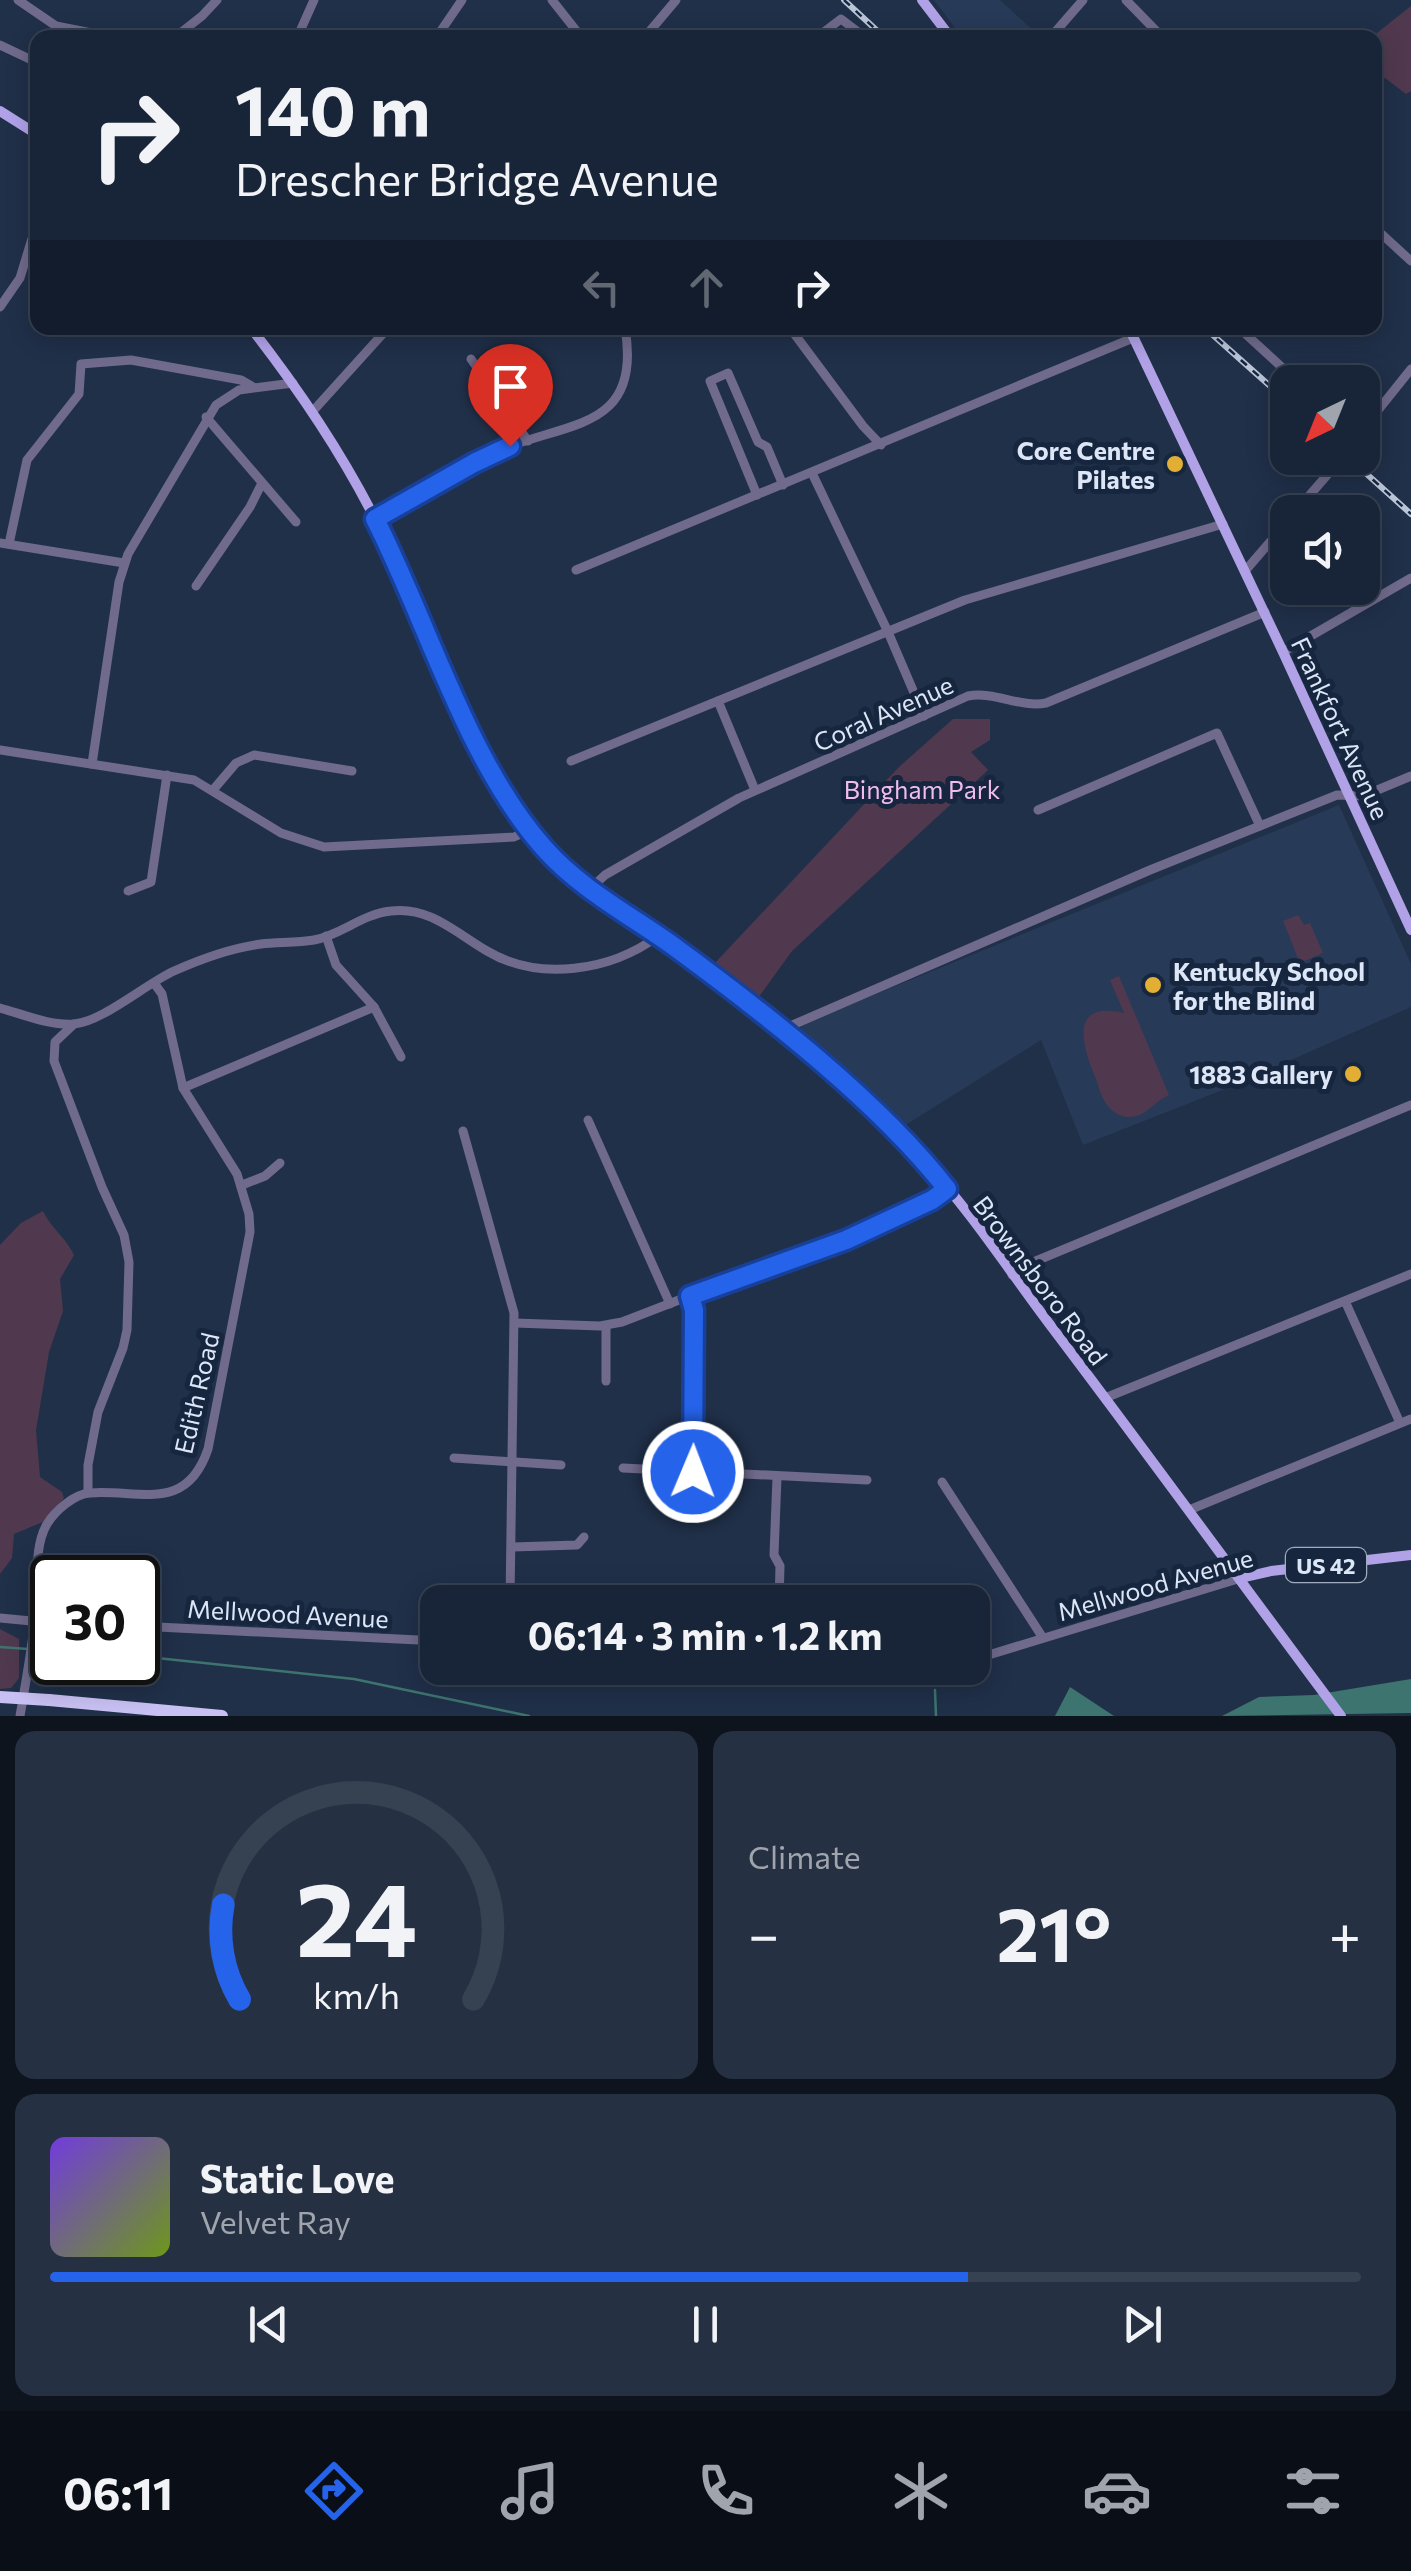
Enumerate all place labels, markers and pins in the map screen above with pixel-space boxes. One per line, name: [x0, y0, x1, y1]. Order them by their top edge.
pin: [468, 344, 553, 447]
place label: Core Centre Pilates: [1017, 435, 1155, 494]
marker: Core Centre Pilates: [1164, 453, 1186, 475]
place label: Kentucky School for the Blind: [1173, 956, 1365, 1015]
marker: Kentucky School for the Blind: [1142, 974, 1164, 996]
place label: 1883 Gallery: [1189, 1059, 1333, 1089]
marker: 1883 Gallery: [1342, 1063, 1364, 1085]

